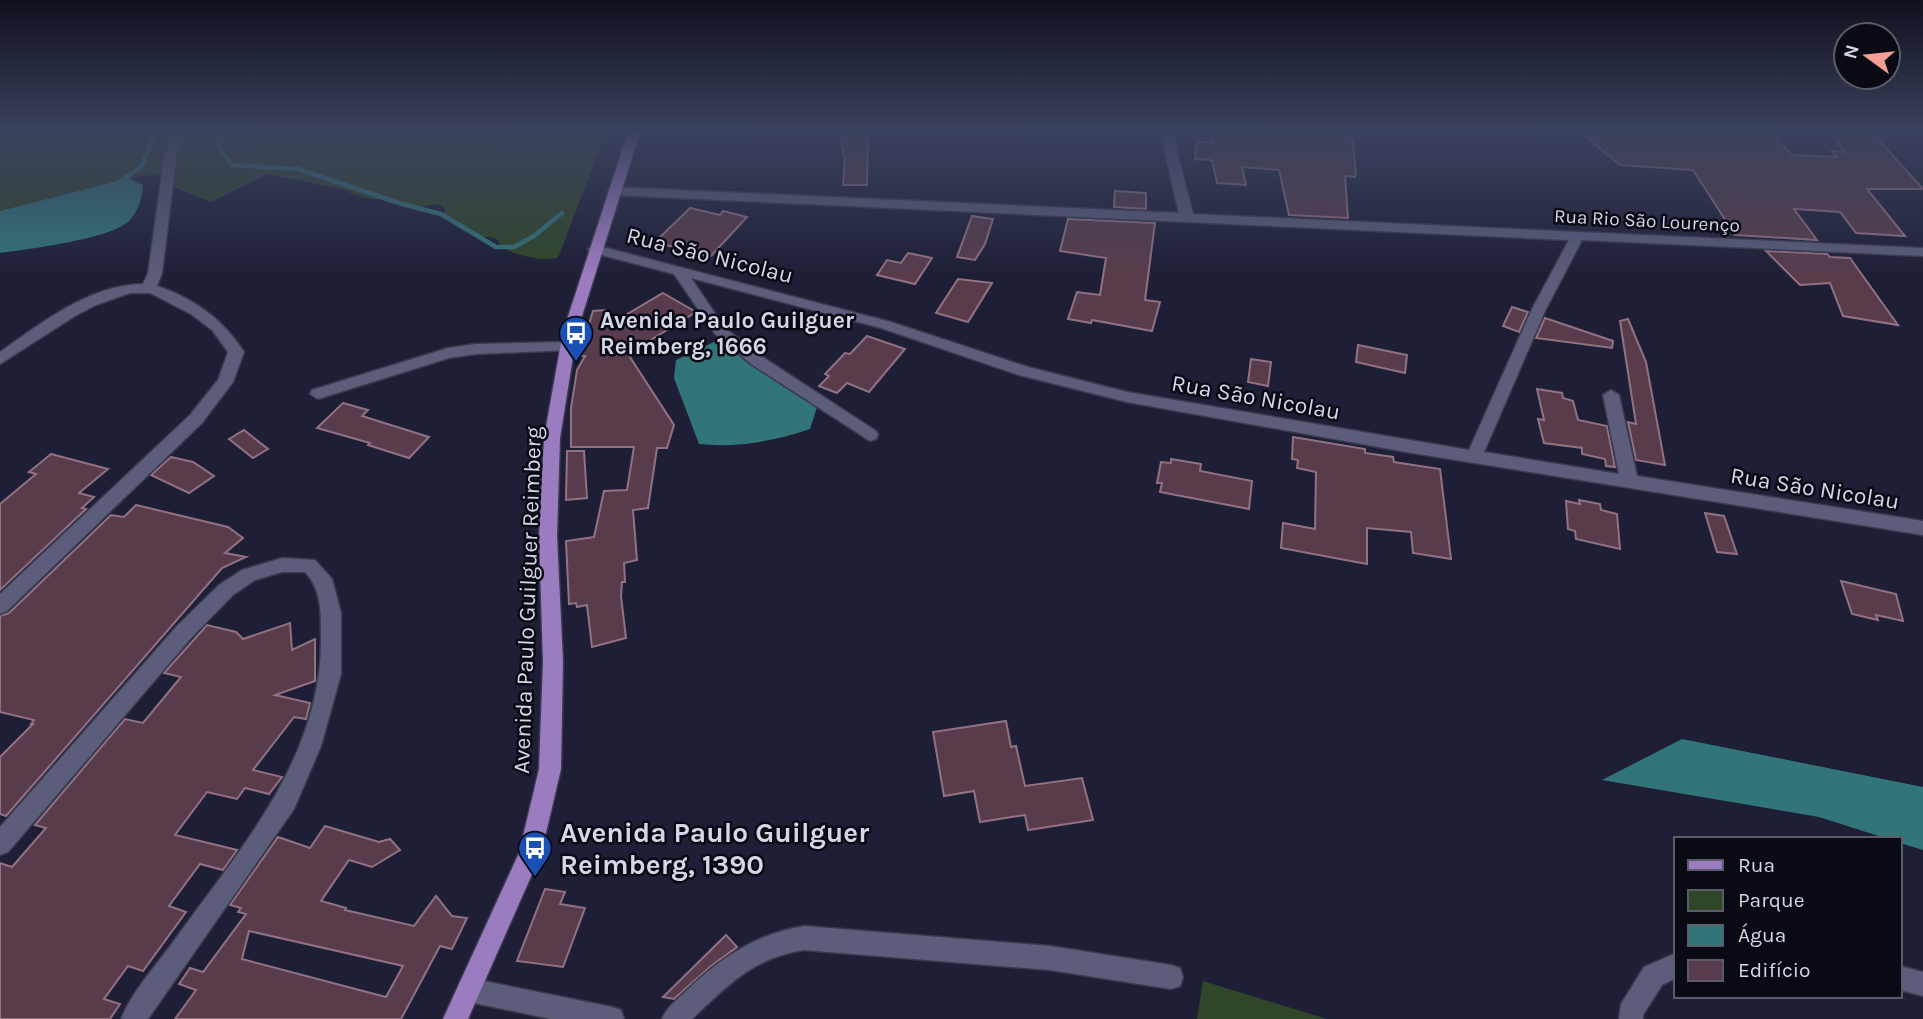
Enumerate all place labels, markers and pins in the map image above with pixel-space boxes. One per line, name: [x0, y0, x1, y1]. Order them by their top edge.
place label: Avenida Paulo Guilguer Reimberg, 1666: [600, 307, 854, 360]
bus stop icon: Avenida Paulo Guilguer Reimberg, 1666: [557, 314, 595, 363]
place label: Avenida Paulo Guilguer Reimberg, 1390: [560, 816, 869, 881]
bus stop icon: Avenida Paulo Guilguer Reimberg, 1390: [516, 829, 554, 878]

